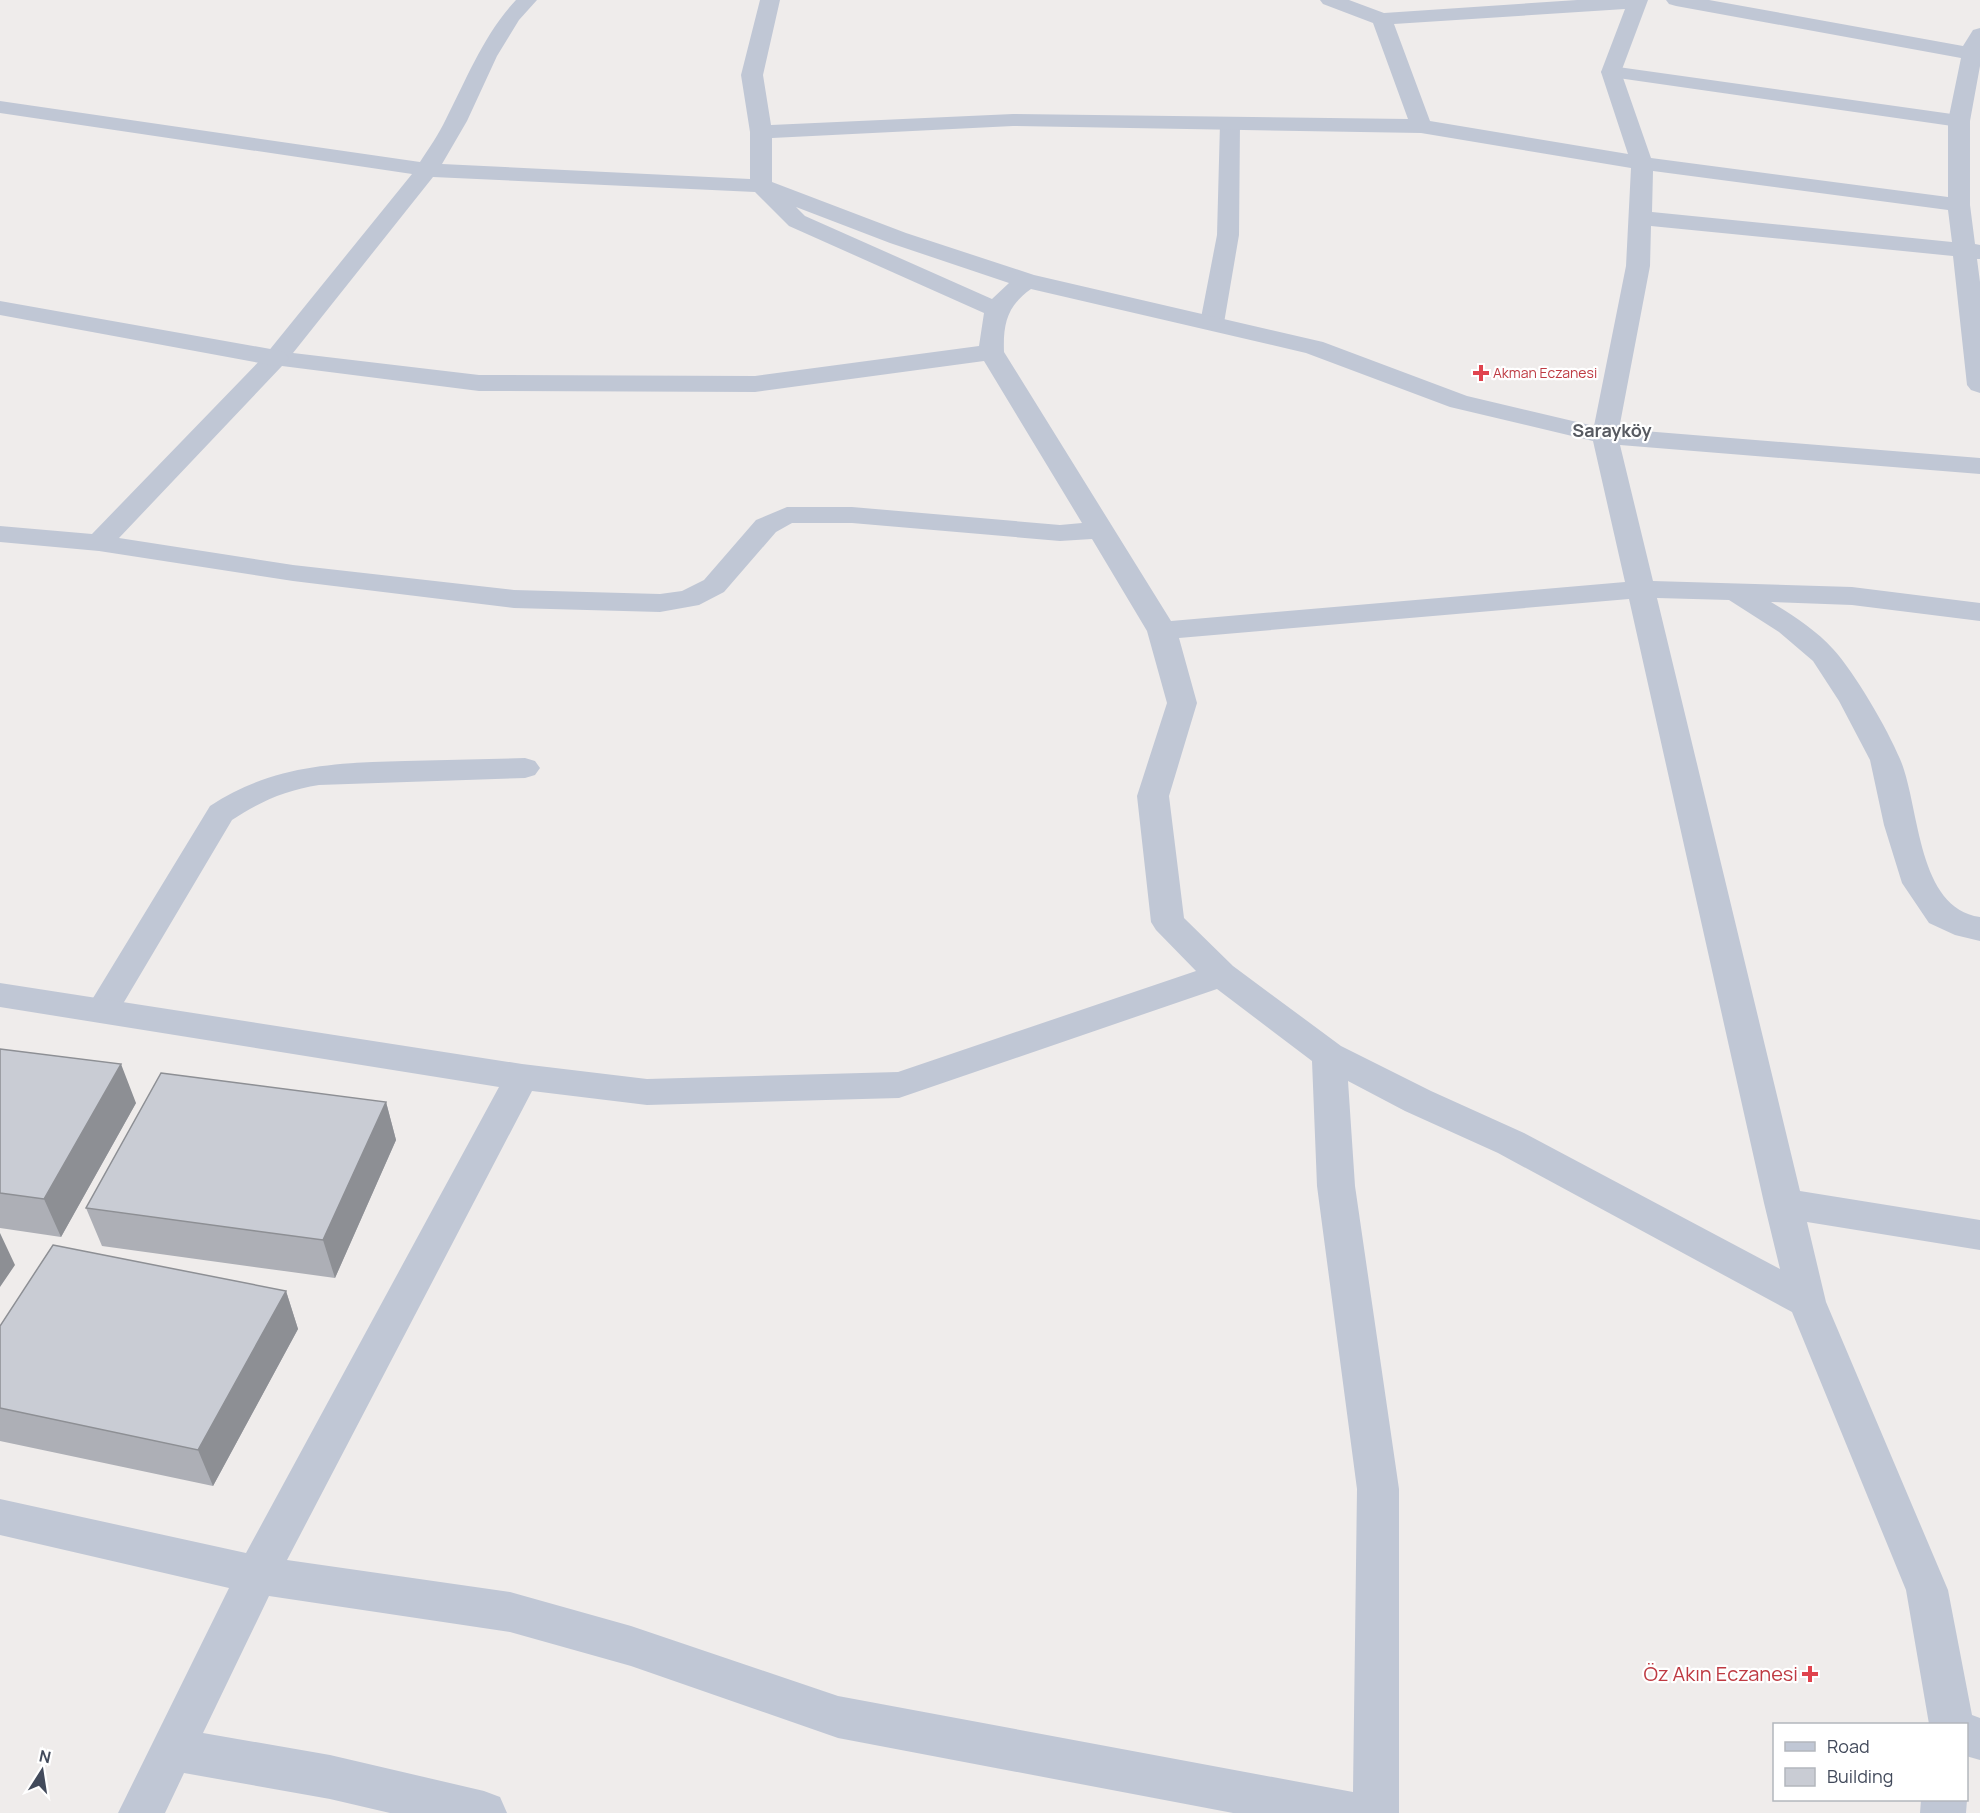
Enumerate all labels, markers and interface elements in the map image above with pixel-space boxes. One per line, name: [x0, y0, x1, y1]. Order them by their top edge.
place label: Akman Eczanesi: [1493, 363, 1597, 382]
marker: Akman Eczanesi: [1474, 366, 1488, 380]
district label: Sarayköy: [1572, 418, 1652, 442]
place label: Öz Akın Eczanesi: [1644, 1660, 1798, 1687]
marker: Öz Akın Eczanesi: [1803, 1667, 1817, 1681]
legend: [1773, 1723, 1968, 1801]
text: Road: [1827, 1734, 1870, 1758]
north arrow: [12, 1741, 72, 1801]
text: N: [37, 1744, 53, 1768]
text: Building: [1827, 1764, 1893, 1788]

